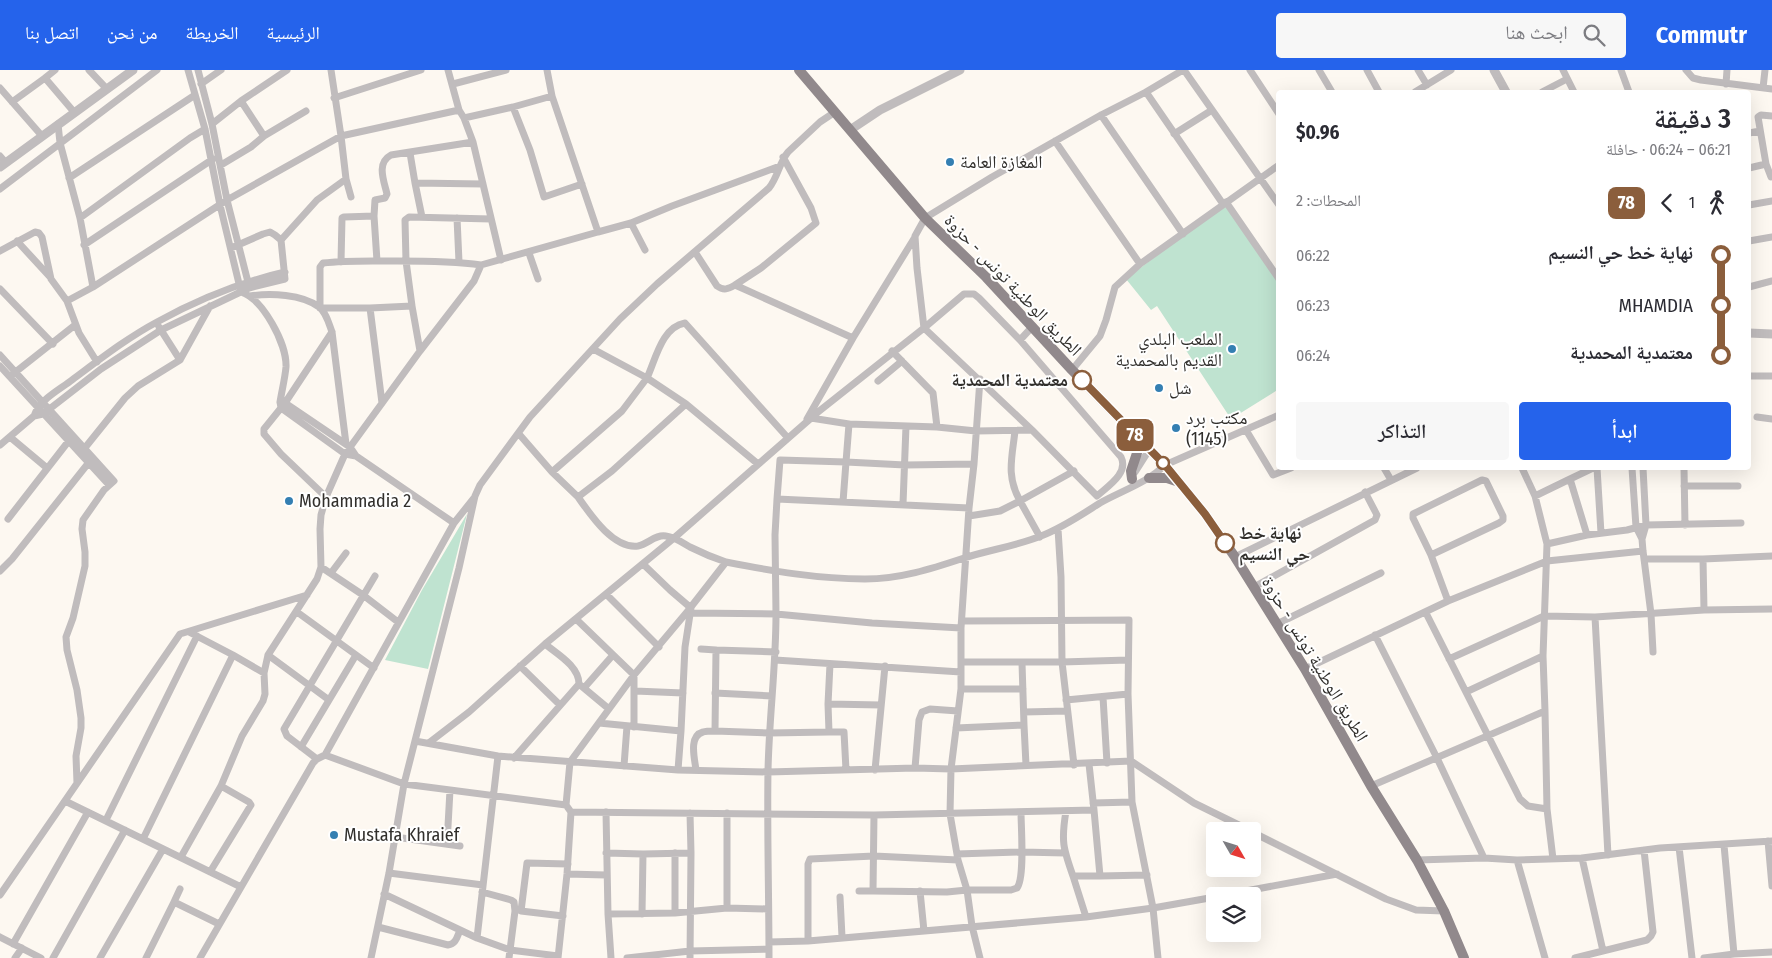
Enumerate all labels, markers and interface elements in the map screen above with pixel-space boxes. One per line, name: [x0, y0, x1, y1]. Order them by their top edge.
search box: [1276, 13, 1626, 58]
text: ابحث هنا: [1505, 21, 1568, 44]
icon: search: [1580, 21, 1608, 49]
text: Commutr: [1656, 21, 1747, 49]
text: اتصل بنا: [25, 22, 79, 44]
text: من نحن: [107, 22, 158, 44]
text: الخريطة: [186, 22, 239, 44]
text: الرئيسية: [267, 22, 320, 44]
text: 3 دقيقة: [1654, 102, 1731, 135]
text: $0.96: [1296, 121, 1340, 144]
text: 06:21 – 06:24 · حافلة: [1606, 140, 1731, 159]
place label: المغازة العامة: [960, 151, 1043, 173]
marker: المغازة العامة: [944, 156, 956, 168]
icon: back: [1653, 189, 1681, 217]
icon: walk: [1703, 189, 1731, 217]
text: المحطات: 2: [1296, 191, 1361, 210]
text: 78: [1618, 192, 1635, 214]
text: 1: [1689, 193, 1695, 212]
street label: الطريق الوطنية تونس - حزوة: [940, 210, 1086, 360]
text: نهاية خط حي النسيم: [1548, 241, 1693, 264]
text: 06:22: [1296, 246, 1330, 265]
text: MHAMDIA: [1618, 294, 1693, 317]
text: 06:23: [1296, 296, 1330, 315]
place label: الملعب البلدي القديم بالمحمدية: [1115, 328, 1222, 372]
text: معتمدية المحمدية: [1570, 341, 1693, 364]
marker: الملعب البلدي القديم بالمحمدية: [1226, 343, 1238, 355]
text: 06:24: [1296, 346, 1330, 365]
place label: معتمدية المحمدية: [951, 369, 1068, 391]
marker: معتمدية المحمدية: [1072, 370, 1092, 390]
place label: شل: [1169, 377, 1191, 399]
marker: شل: [1153, 382, 1165, 394]
button: التذاكر: [1296, 402, 1509, 460]
button: ابدأ: [1519, 402, 1731, 460]
place label: مكتب برد (1145): [1186, 407, 1248, 450]
line badge: 78: [1112, 419, 1158, 451]
marker: مكتب برد (1145): [1170, 422, 1182, 434]
text: 78: [1127, 424, 1143, 446]
unlabelled marker: [1156, 456, 1170, 470]
place label: Mohammadia 2: [299, 490, 411, 512]
marker: Mohammadia 2: [283, 495, 295, 507]
place label: نهاية خط حي النسيم: [1239, 522, 1310, 568]
marker: نهاية خط حي النسيم: [1215, 533, 1235, 553]
street label: الطريق الوطنية تونس - حزوة: [1257, 572, 1373, 746]
north arrow: [1206, 822, 1261, 878]
map controls: [1206, 822, 1261, 942]
place label: Mustafa Khraief: [344, 824, 461, 846]
marker: Mustafa Khraief: [328, 829, 340, 841]
button: layers: [1206, 887, 1261, 942]

